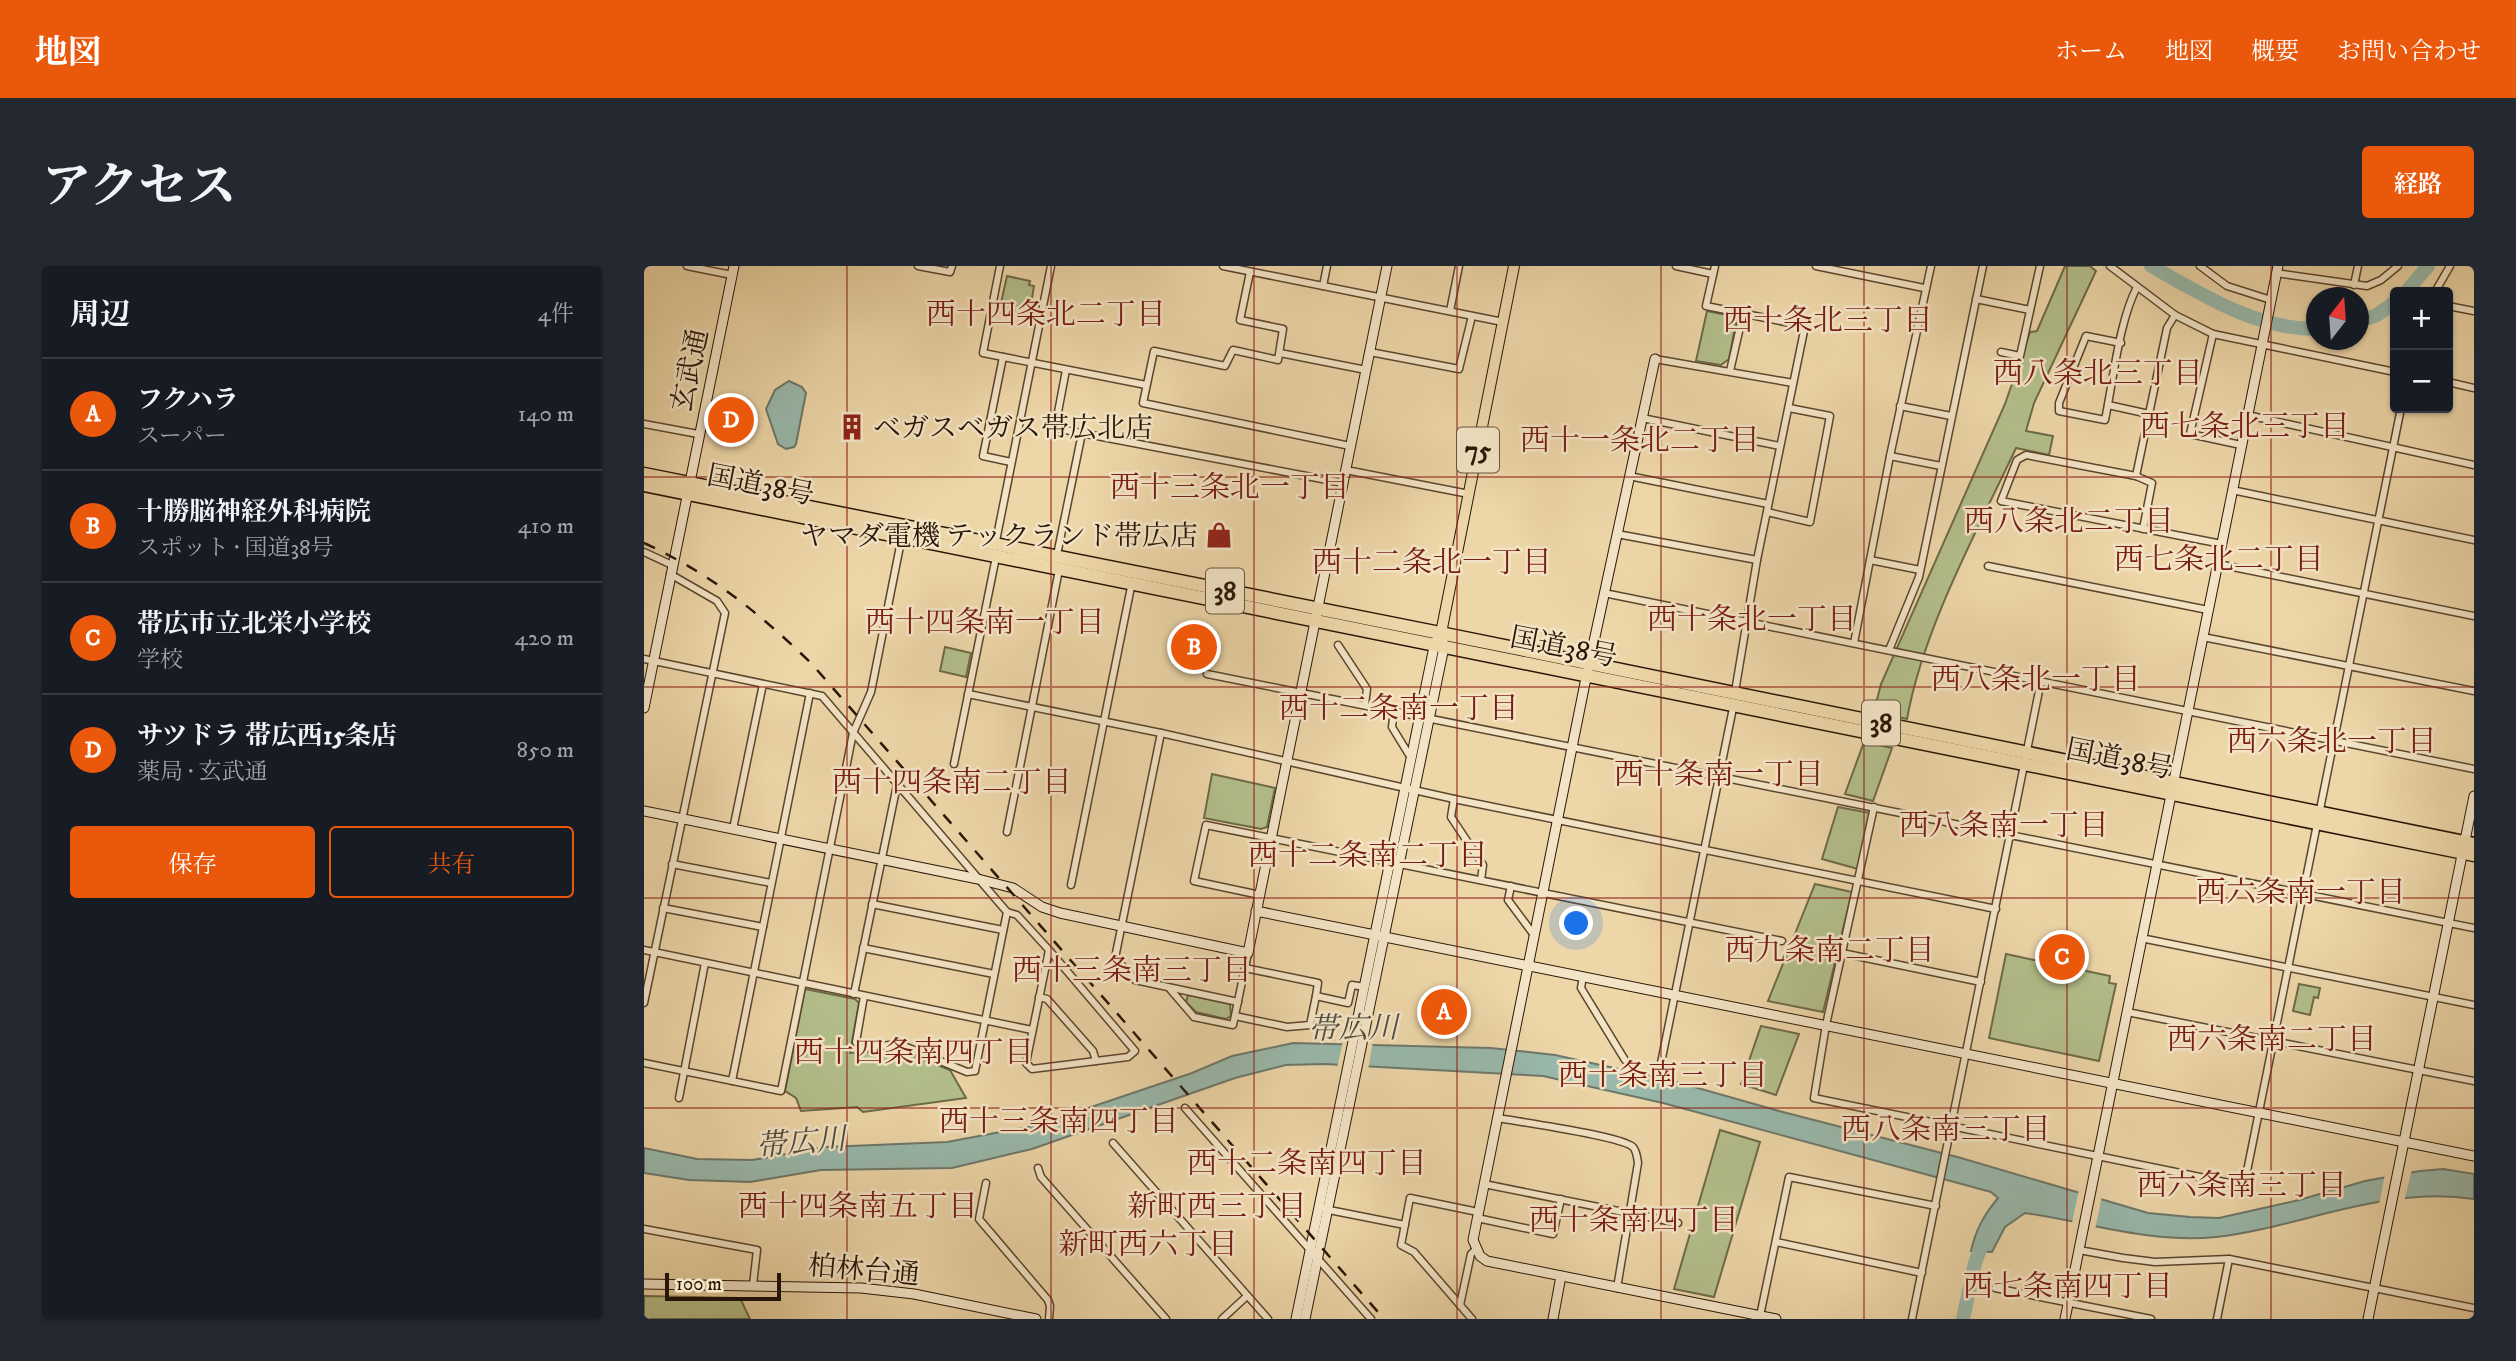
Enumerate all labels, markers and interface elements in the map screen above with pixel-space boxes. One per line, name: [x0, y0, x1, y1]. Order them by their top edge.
text: 地図: [35, 33, 101, 74]
text: ホーム: [2055, 37, 2127, 67]
text: 地図: [2165, 37, 2213, 67]
text: 概要: [2251, 37, 2299, 67]
text: お問い合わせ: [2337, 37, 2481, 67]
button: 経路: [2362, 146, 2474, 218]
text: アクセス: [42, 157, 237, 219]
north arrow: [2306, 287, 2369, 350]
map controls: [2390, 287, 2453, 413]
button: +: [2390, 287, 2453, 350]
text: 周辺: [70, 297, 130, 334]
district label: 西十四条北二丁目: [926, 297, 1166, 334]
text: 4件: [538, 300, 574, 329]
district label: 西十条北三丁目: [1723, 303, 1933, 340]
street label: 玄武通: [665, 326, 716, 415]
button: −: [2390, 350, 2453, 413]
district label: 西八条北三丁目: [1993, 356, 2203, 393]
text: フクハラ: [137, 384, 239, 417]
pin: D: [708, 394, 754, 446]
text: A: [86, 400, 100, 429]
text: 140 m: [518, 400, 574, 429]
district label: 西七条北三丁目: [2140, 409, 2350, 446]
place label: ベガスベガス帯広北店: [873, 411, 1153, 446]
building icon: ベガスベガス帯広北店: [837, 412, 867, 442]
text: スーパー: [137, 422, 227, 451]
district label: 西十一条北二丁目: [1520, 423, 1760, 460]
road number: 75: [1457, 428, 1499, 472]
street label: 国道38号: [704, 458, 817, 513]
district label: 西十三条北一丁目: [1110, 470, 1350, 507]
text: 十勝脳神経外科病院: [137, 496, 371, 529]
district label: 西八条北二丁目: [1964, 504, 2174, 541]
text: B: [86, 512, 100, 541]
text: 410 m: [518, 512, 574, 541]
place label: ヤマダ電機 テックランド帯広店: [800, 519, 1198, 554]
shop icon: ヤマダ電機 テックランド帯広店: [1204, 520, 1234, 550]
text: スポット · 国道38号: [137, 534, 334, 563]
district label: 西七条北二丁目: [2114, 542, 2324, 579]
district label: 西十二条北一丁目: [1312, 545, 1552, 582]
road number: 38: [1206, 568, 1244, 614]
district label: 西十条北一丁目: [1647, 602, 1857, 639]
district label: 西十四条南一丁目: [865, 605, 1105, 642]
text: 帯広市立北栄小学校: [137, 608, 371, 641]
street label: 国道38号: [1507, 620, 1620, 675]
pin: B: [1171, 621, 1217, 673]
text: C: [85, 624, 101, 653]
text: 420 m: [515, 624, 574, 653]
text: 学校: [137, 646, 183, 675]
district label: 西八条北一丁目: [1931, 662, 2141, 699]
district label: 西十二条南一丁目: [1279, 691, 1519, 728]
road number: 38: [1862, 701, 1900, 746]
text: サツドラ 帯広西15条店: [137, 720, 397, 753]
district label: 西六条北一丁目: [2227, 724, 2437, 761]
street label: 国道38号: [2063, 732, 2176, 787]
text: D: [84, 736, 102, 765]
text: 850 m: [516, 736, 574, 765]
district label: 西十条南一丁目: [1614, 757, 1824, 794]
text: 薬局 · 玄武通: [137, 758, 267, 787]
district label: 西十四条南二丁目: [832, 765, 1072, 802]
district label: 西八条南一丁目: [1899, 808, 2109, 845]
button: 保存: [70, 826, 315, 898]
button: 共有: [329, 826, 574, 898]
district label: 西十二条南二丁目: [1248, 838, 1488, 875]
district label: 西六条南一丁目: [2196, 875, 2406, 912]
your location: [1559, 906, 1593, 940]
pin: C: [2039, 931, 2085, 983]
district label: 西九条南二丁目: [1725, 933, 1935, 970]
district label: 西十三条南三丁目: [1012, 953, 1252, 990]
pin: A: [1421, 986, 1467, 1038]
water label: 帯広川: [1308, 1010, 1401, 1049]
district label: 西六条南二丁目: [2167, 1022, 2377, 1059]
district label: 西十四条南四丁目: [794, 1035, 1034, 1072]
district label: 西十条南三丁目: [1558, 1058, 1768, 1095]
district label: 西十三条南四丁目: [939, 1104, 1179, 1141]
district label: 西八条南三丁目: [1841, 1112, 2051, 1149]
water label: 帯広川: [755, 1121, 851, 1166]
district label: 西十二条南四丁目: [1187, 1146, 1427, 1183]
district label: 西六条南三丁目: [2137, 1168, 2347, 1205]
district label: 西十四条南五丁目: [738, 1189, 978, 1226]
district label: 新町西三丁目: [1127, 1189, 1307, 1226]
district label: 西十条南四丁目: [1529, 1203, 1739, 1240]
district label: 新町西六丁目: [1058, 1227, 1238, 1264]
street label: 柏林台通: [807, 1248, 921, 1293]
district label: 西七条南四丁目: [1963, 1269, 2173, 1306]
scale bar: [665, 1270, 780, 1302]
text: 100 m: [676, 1273, 722, 1296]

